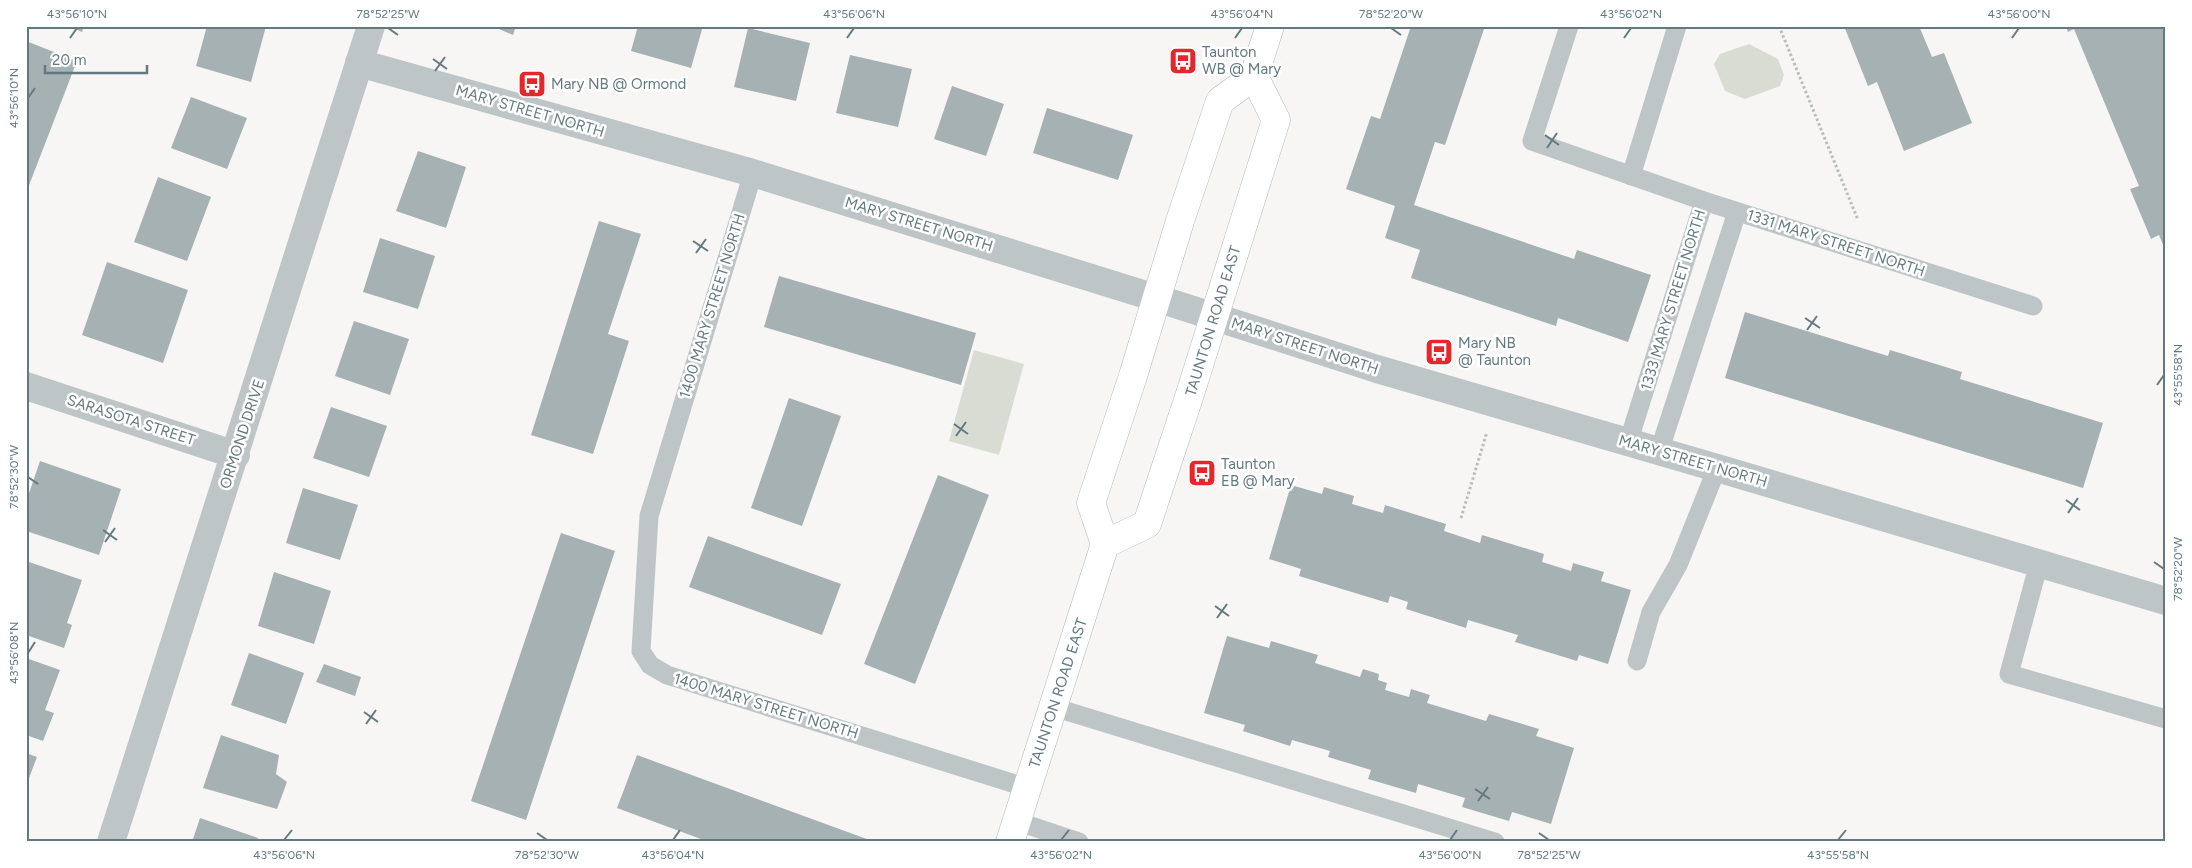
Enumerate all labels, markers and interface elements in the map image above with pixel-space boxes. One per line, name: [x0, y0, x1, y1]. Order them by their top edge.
text: 43°56'10"N: [47, 7, 107, 21]
text: 78°52'25"W: [356, 7, 420, 21]
text: 43°56'06"N: [823, 7, 885, 21]
text: 43°56'04"N: [1211, 7, 1273, 21]
text: 78°52'20"W: [1359, 7, 1423, 21]
text: 43°56'02"N: [1600, 7, 1662, 21]
text: 43°56'00"N: [1987, 7, 2051, 21]
scale bar: [45, 42, 148, 74]
place label: Taunton WB @ Mary: [1202, 43, 1281, 78]
bus stop icon: Taunton WB @ Mary: [1168, 46, 1198, 76]
text: 20 m: [52, 51, 86, 69]
text: 43°56'10"N: [7, 68, 21, 128]
bus stop icon: Mary NB @ Ormond: [517, 69, 547, 99]
place label: Mary NB @ Ormond: [551, 75, 686, 93]
street label: MARY STREET NORTH: [454, 81, 606, 141]
street label: MARY STREET NORTH: [843, 193, 995, 255]
street label: 1331 MARY STREET NORTH: [1745, 206, 1927, 280]
street label: 1333 MARY STREET NORTH: [1637, 207, 1709, 393]
street label: 1400 MARY STREET NORTH: [675, 211, 749, 401]
street label: TAUNTON ROAD EAST: [1181, 243, 1245, 399]
street label: MARY STREET NORTH: [1229, 314, 1381, 378]
place label: Mary NB @ Taunton: [1458, 334, 1531, 369]
bus stop icon: Mary NB @ Taunton: [1424, 337, 1454, 367]
text: 43°55'58"N: [2171, 344, 2185, 406]
street label: ORMOND DRIVE: [216, 377, 268, 491]
street label: SARASOTA STREET: [65, 391, 198, 449]
street label: MARY STREET NORTH: [1617, 431, 1769, 491]
text: 78°52'30"W: [7, 445, 21, 509]
place label: Taunton EB @ Mary: [1221, 455, 1295, 490]
bus stop icon: Taunton EB @ Mary: [1187, 458, 1217, 488]
text: 78°52'20"W: [2171, 537, 2185, 601]
street label: TAUNTON ROAD EAST: [1025, 615, 1091, 770]
text: 43°56'08"N: [7, 622, 21, 684]
street label: 1400 MARY STREET NORTH: [671, 669, 861, 743]
text: 43°56'06"N: [253, 848, 315, 862]
text: 78°52'30"W: [515, 848, 579, 862]
text: 43°56'04"N: [642, 848, 704, 862]
text: 43°56'02"N: [1030, 848, 1092, 862]
text: 43°56'00"N: [1418, 848, 1482, 862]
text: 78°52'25"W: [1517, 848, 1581, 862]
text: 43°55'58"N: [1807, 848, 1869, 862]

